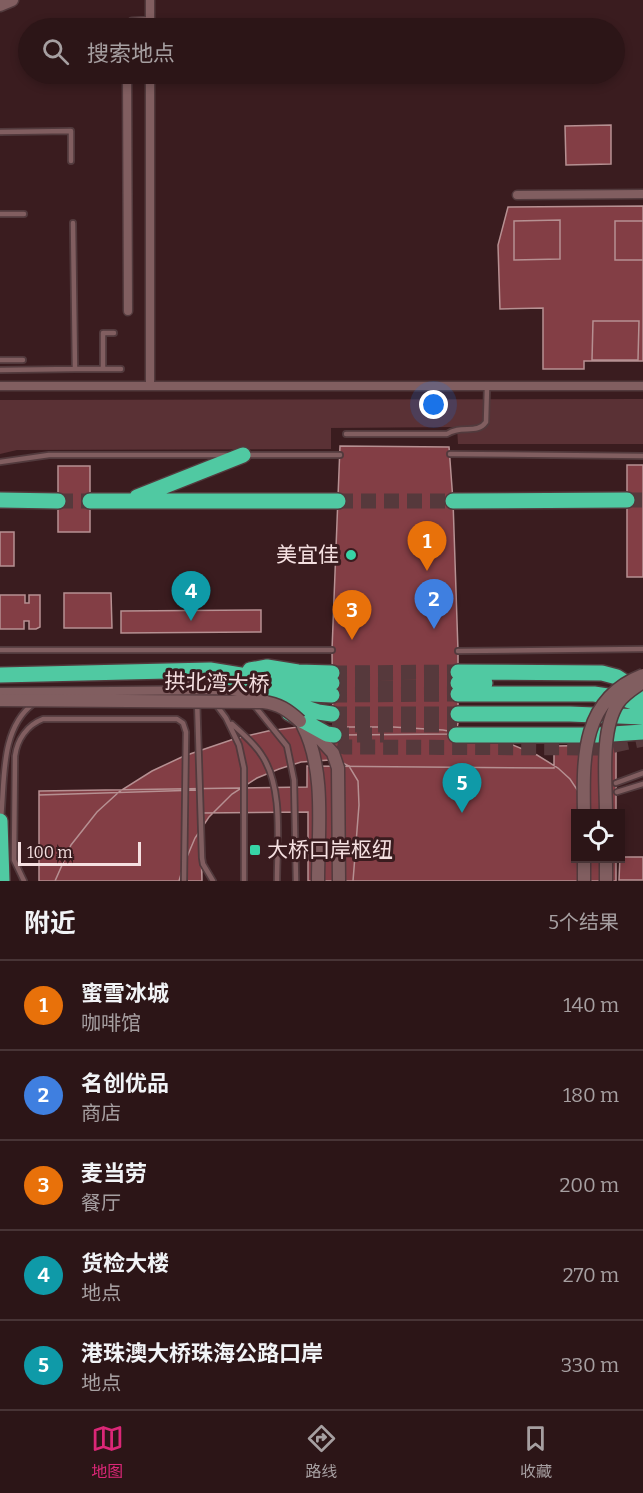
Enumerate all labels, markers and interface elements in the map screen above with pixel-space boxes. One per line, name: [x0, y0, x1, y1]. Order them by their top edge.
search box: [18, 18, 625, 84]
icon: search: [39, 35, 72, 68]
text: 搜索地点: [87, 40, 175, 67]
your location: [419, 390, 448, 419]
pin: 1: [408, 522, 446, 571]
place label: 美宜佳: [276, 542, 339, 568]
marker: 美宜佳: [344, 548, 358, 562]
pin: 4: [172, 572, 210, 621]
pin: 2: [414, 580, 454, 629]
pin: 3: [332, 590, 372, 640]
street label: 拱北湾大桥: [164, 668, 270, 698]
pin: 5: [442, 764, 482, 813]
map controls: [571, 809, 625, 863]
button: locate: [571, 809, 625, 863]
place label: 大桥口岸枢纽: [267, 837, 393, 863]
scale bar: [18, 839, 141, 866]
text: 100 m: [27, 843, 72, 862]
marker: 大桥口岸枢纽: [248, 843, 262, 857]
text: 附近: [24, 908, 76, 939]
text: 5个结果: [548, 910, 619, 934]
text: 蜜雪冰城: [81, 980, 169, 1007]
text: 1: [39, 993, 48, 1017]
text: 140 m: [563, 993, 619, 1017]
text: 咖啡馆: [81, 1011, 141, 1035]
text: 名创优品: [81, 1070, 169, 1097]
text: 2: [38, 1083, 49, 1107]
text: 180 m: [563, 1083, 619, 1107]
text: 商店: [81, 1101, 121, 1125]
text: 麦当劳: [81, 1160, 147, 1187]
text: 3: [38, 1173, 49, 1197]
text: 200 m: [559, 1173, 619, 1197]
text: 餐厅: [81, 1191, 121, 1215]
text: 货检大楼: [81, 1250, 169, 1277]
text: 4: [37, 1263, 50, 1287]
text: 270 m: [563, 1263, 619, 1287]
text: 地点: [81, 1281, 121, 1305]
text: 港珠澳大桥珠海公路口岸: [81, 1340, 323, 1367]
text: 5: [38, 1353, 49, 1377]
text: 330 m: [561, 1353, 619, 1377]
text: 地点: [81, 1371, 121, 1395]
tab: 地图: [91, 1422, 124, 1482]
tab: 路线: [305, 1422, 338, 1482]
tab: 收藏: [519, 1422, 552, 1482]

